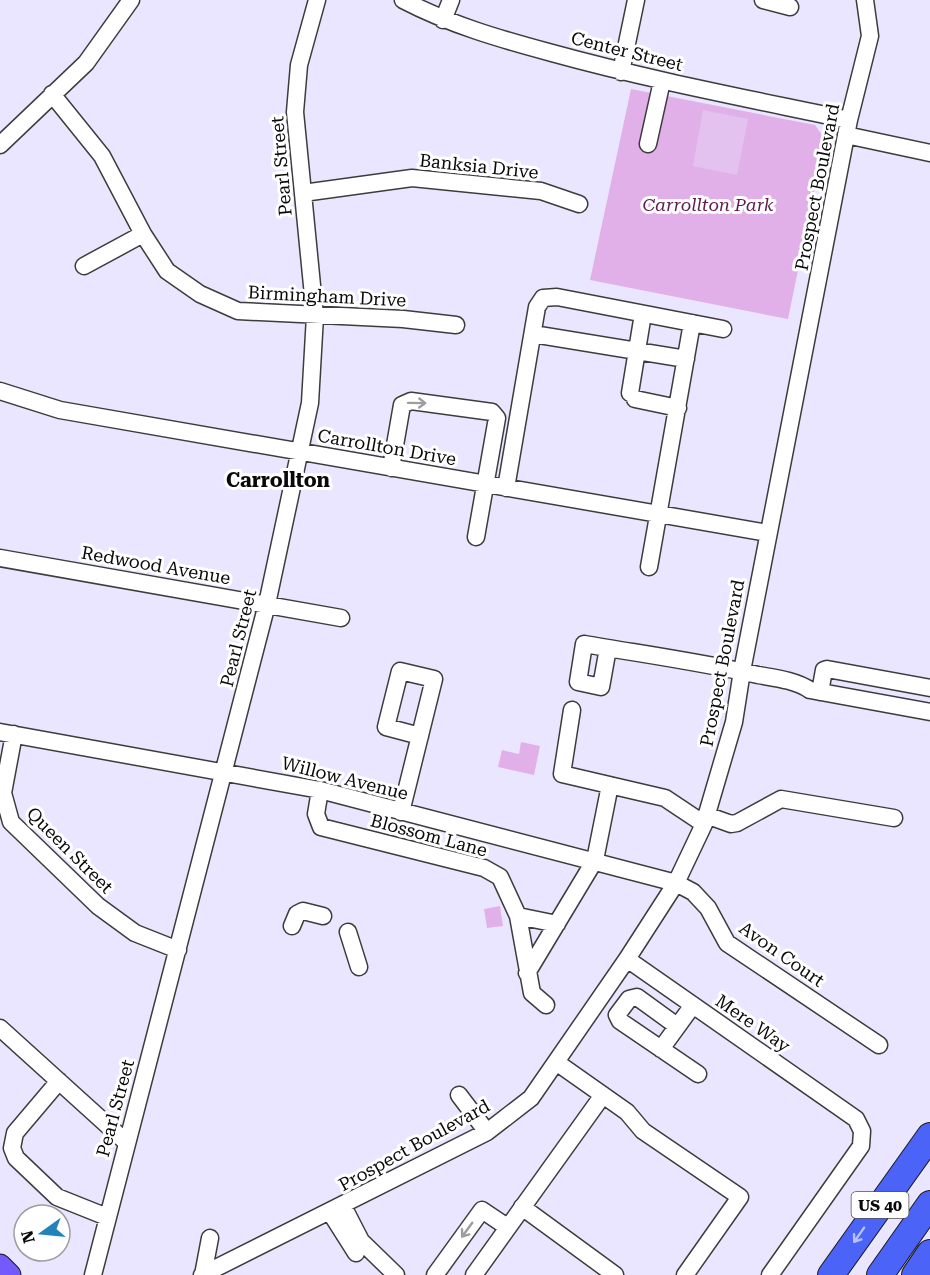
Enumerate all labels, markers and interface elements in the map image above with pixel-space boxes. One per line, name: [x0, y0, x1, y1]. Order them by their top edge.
street label: Center Street: [569, 27, 685, 75]
street label: Prospect Boulevard: [791, 101, 844, 272]
street label: Pearl Street: [266, 115, 296, 217]
street label: Banksia Drive: [418, 149, 540, 183]
park label: Carrollton Park: [642, 194, 774, 215]
street label: Birmingham Drive: [247, 281, 407, 311]
one-way arrow: [407, 397, 426, 409]
street label: Carrollton Drive: [316, 424, 458, 470]
district label: Carrollton: [226, 468, 331, 492]
street label: Redwood Avenue: [80, 542, 232, 588]
street label: Prospect Boulevard: [696, 577, 749, 748]
street label: Pearl Street: [216, 587, 260, 689]
street label: Willow Avenue: [280, 752, 411, 804]
street label: Queen Street: [23, 803, 118, 898]
street label: Blossom Lane: [368, 809, 490, 861]
street label: Avon Court: [735, 917, 829, 991]
street label: Mere Way: [712, 990, 795, 1056]
street label: Pearl Street: [92, 1057, 138, 1159]
street label: Prospect Boulevard: [335, 1094, 494, 1195]
road number: US 40: [852, 1192, 908, 1218]
north arrow: [12, 1203, 72, 1263]
one-way arrow: [461, 1222, 474, 1238]
one-way arrow: [853, 1226, 866, 1242]
text: N: [17, 1228, 39, 1245]

